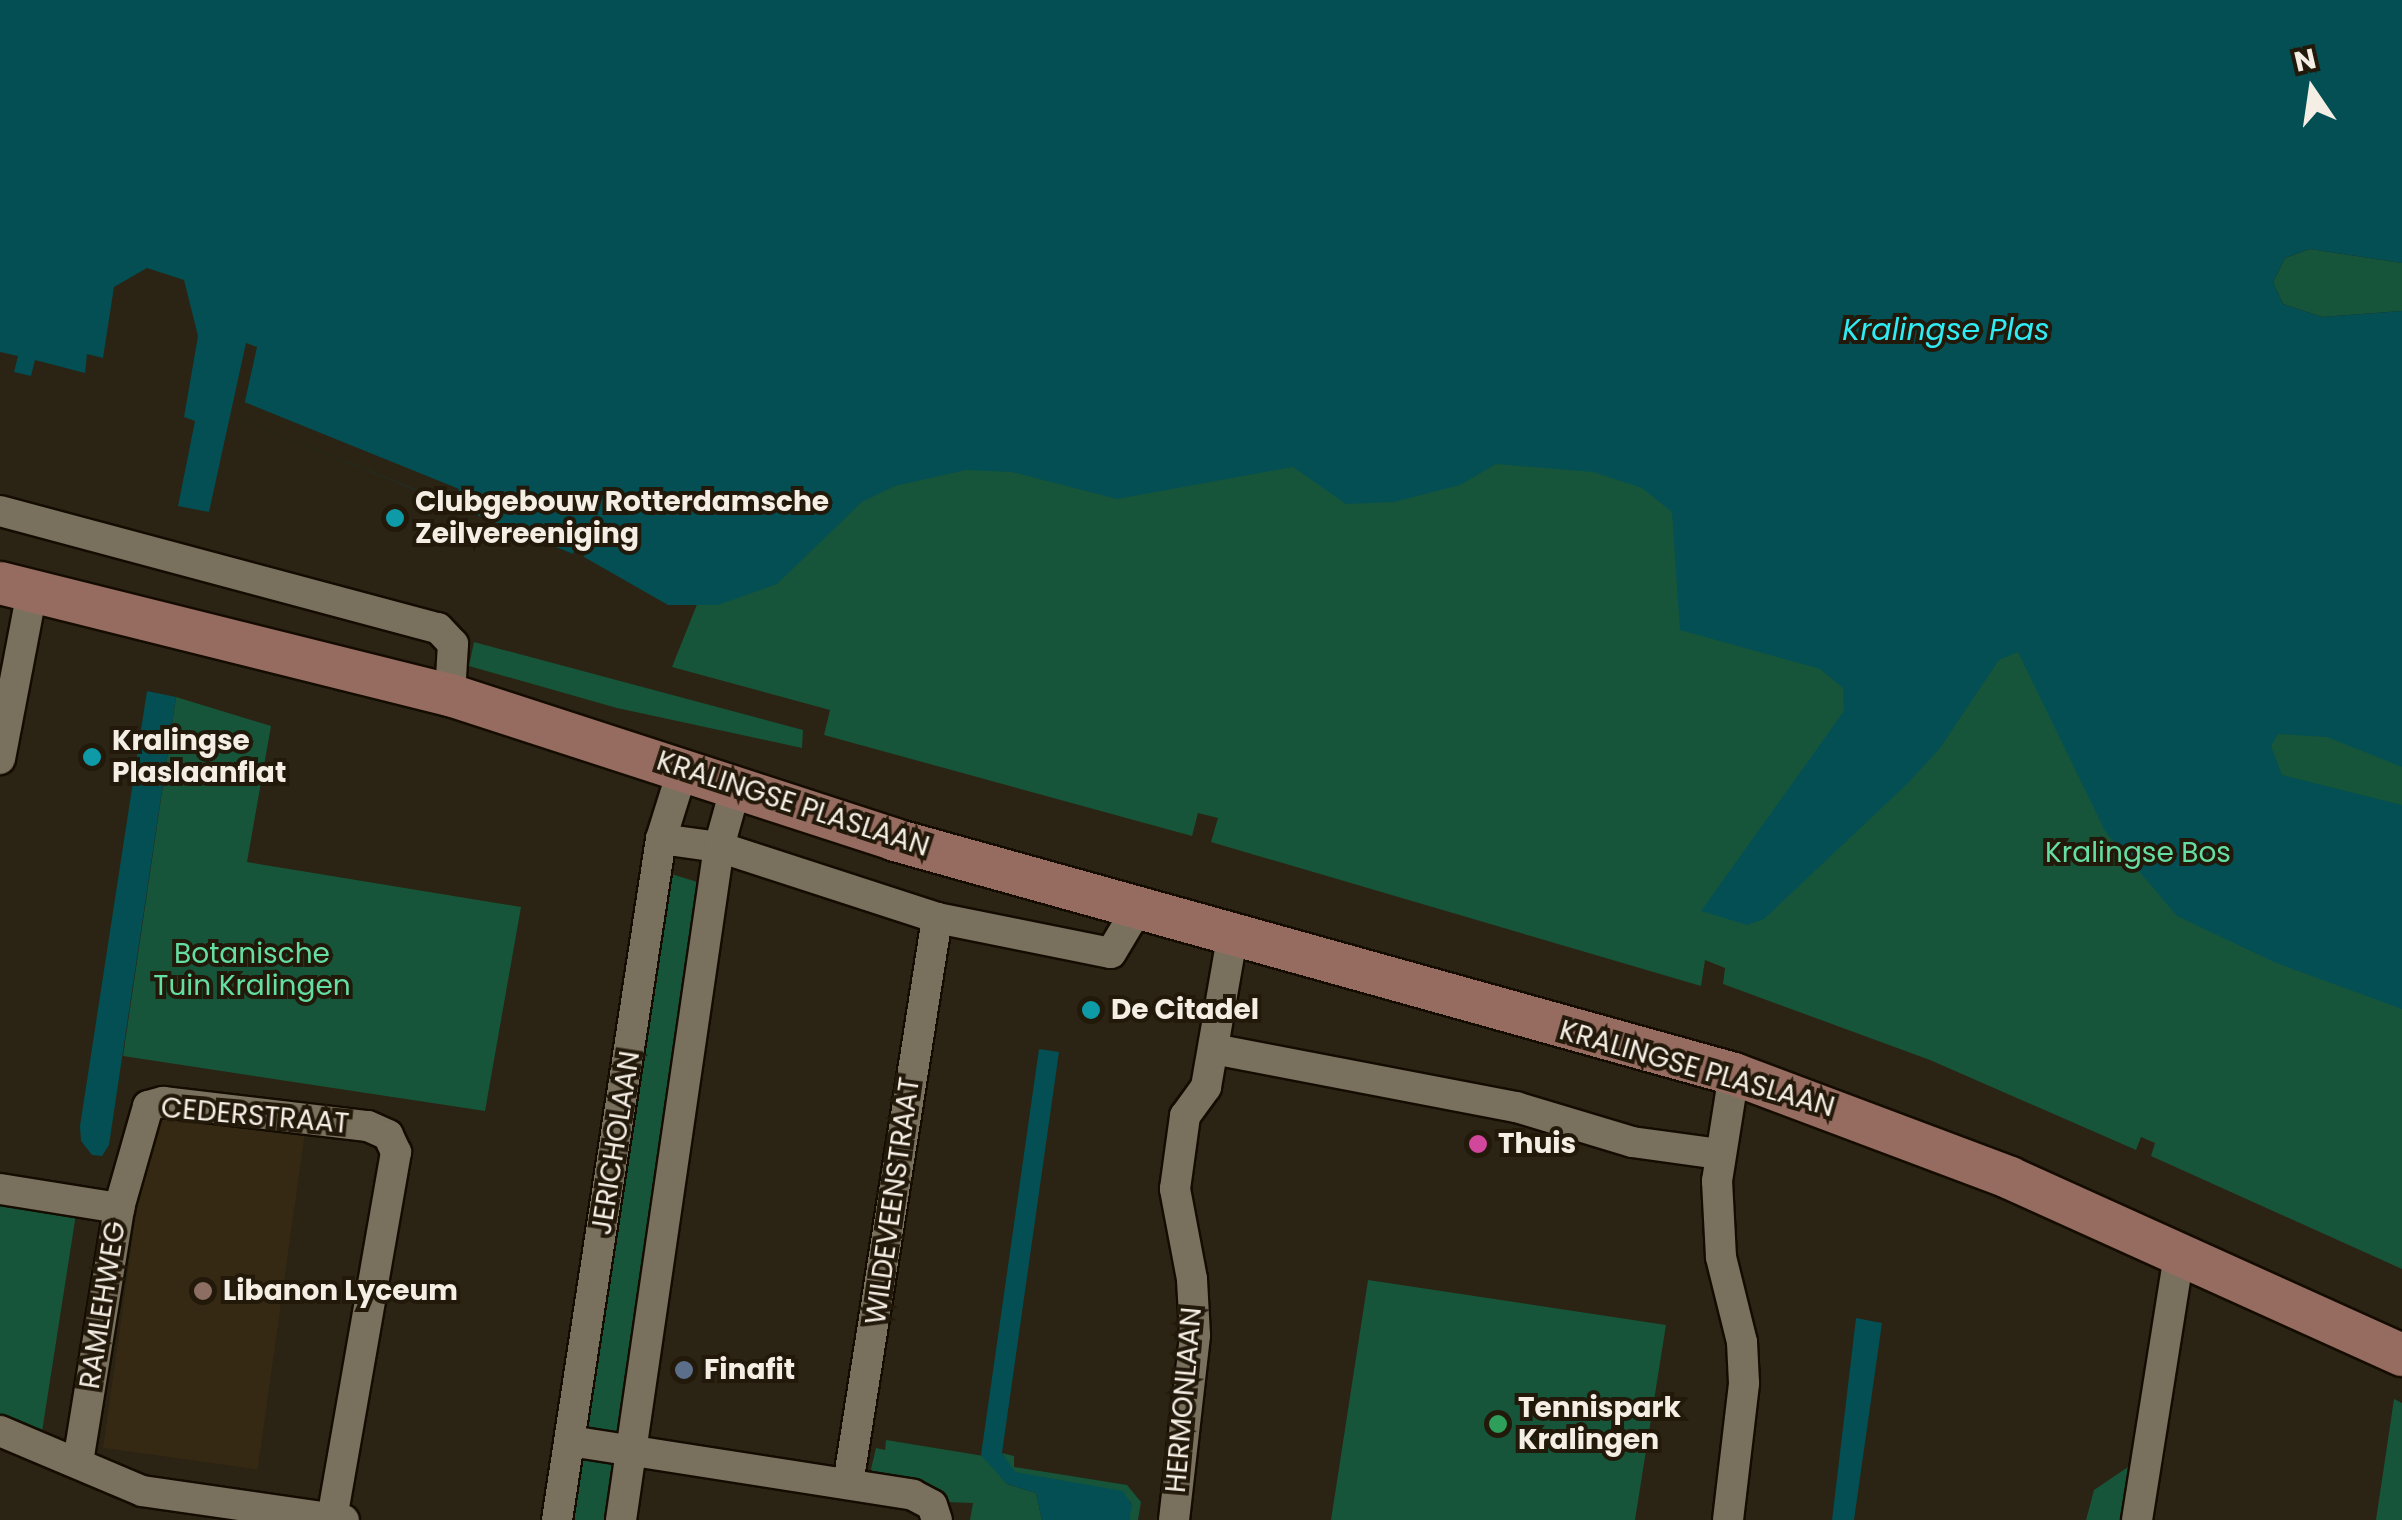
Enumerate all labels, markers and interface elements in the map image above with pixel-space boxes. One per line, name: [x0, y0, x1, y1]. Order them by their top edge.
text: N: [2290, 39, 2320, 82]
north arrow: [2262, 40, 2362, 140]
water label: Kralingse Plas: [1842, 312, 2050, 348]
place label: Clubgebouw Rotterdamsche Zeilvereeniging: [415, 485, 829, 551]
marker: Clubgebouw Rotterdamsche Zeilvereeniging: [384, 507, 406, 529]
place label: Kralingse Plaslaanflat: [112, 724, 286, 790]
street label: KRALINGSE PLASLAAN: [653, 744, 933, 864]
marker: Kralingse Plaslaanflat: [81, 746, 103, 768]
park label: Kralingse Bos: [2045, 836, 2231, 870]
park label: Botanische Tuin Kralingen: [153, 937, 351, 1003]
place label: De Citadel: [1111, 993, 1259, 1027]
marker: De Citadel: [1080, 999, 1102, 1021]
street label: KRALINGSE PLASLAAN: [1556, 1014, 1838, 1124]
street label: JERICHOLAAN: [585, 1049, 647, 1237]
street label: WILDEVEENSTRAAT: [859, 1075, 927, 1327]
street label: CEDERSTRAAT: [160, 1091, 350, 1141]
place label: Thuis: [1498, 1127, 1576, 1161]
marker: Thuis: [1467, 1133, 1489, 1155]
street label: RAMLEHWEG: [73, 1219, 133, 1391]
place label: Libanon Lyceum: [223, 1274, 458, 1308]
marker: Libanon Lyceum: [192, 1280, 214, 1302]
street label: HERMONLAAN: [1159, 1306, 1209, 1494]
place label: Finafit: [704, 1353, 795, 1387]
marker: Finafit: [673, 1359, 695, 1381]
place label: Tennispark Kralingen: [1518, 1391, 1681, 1457]
marker: Tennispark Kralingen: [1487, 1413, 1509, 1435]

